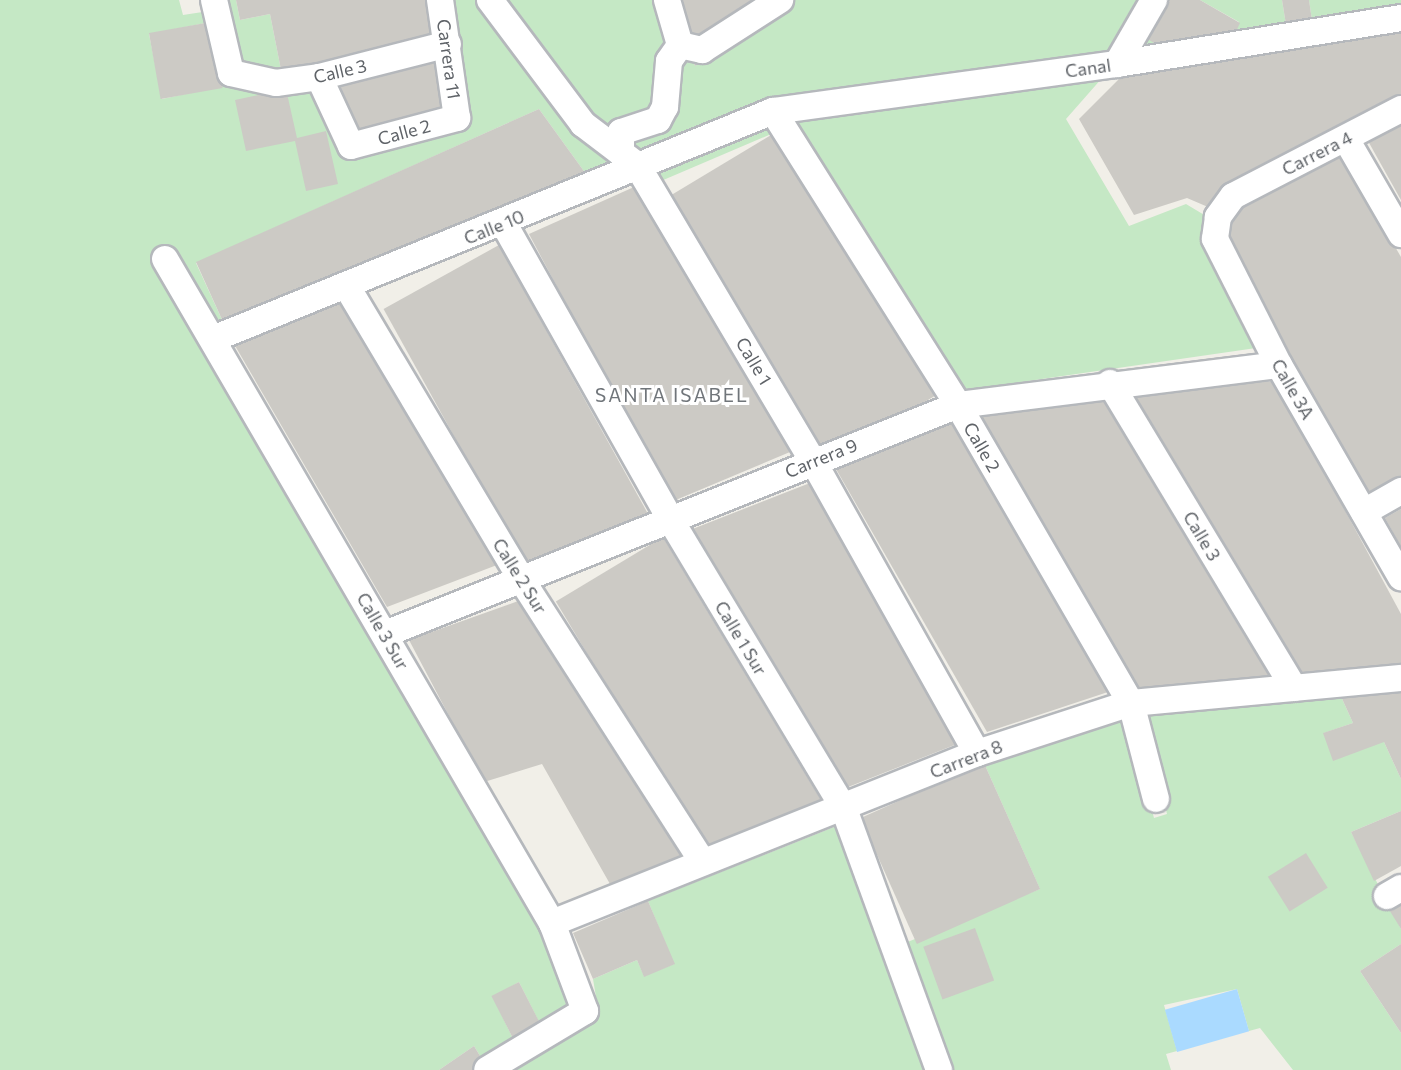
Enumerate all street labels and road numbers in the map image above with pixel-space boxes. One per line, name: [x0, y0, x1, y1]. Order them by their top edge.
street label: Carrera 11: [433, 18, 465, 100]
street label: Calle 3: [311, 54, 369, 88]
street label: Canal: [1064, 54, 1112, 82]
street label: Calle 2: [375, 115, 433, 149]
street label: Carrera 4: [1278, 126, 1356, 180]
street label: Calle 10: [461, 205, 527, 249]
street label: Calle 1: [731, 333, 777, 389]
street label: Calle 3A: [1267, 355, 1319, 423]
street label: Calle 2: [959, 418, 1005, 476]
street label: Carrera 9: [782, 434, 860, 482]
street label: Calle 3: [1179, 507, 1225, 565]
street label: Calle 2 Sur: [488, 534, 552, 618]
street label: Calle 3 Sur: [352, 589, 414, 673]
street label: Calle 1 Sur: [710, 597, 772, 679]
street label: Carrera 8: [927, 735, 1005, 783]

